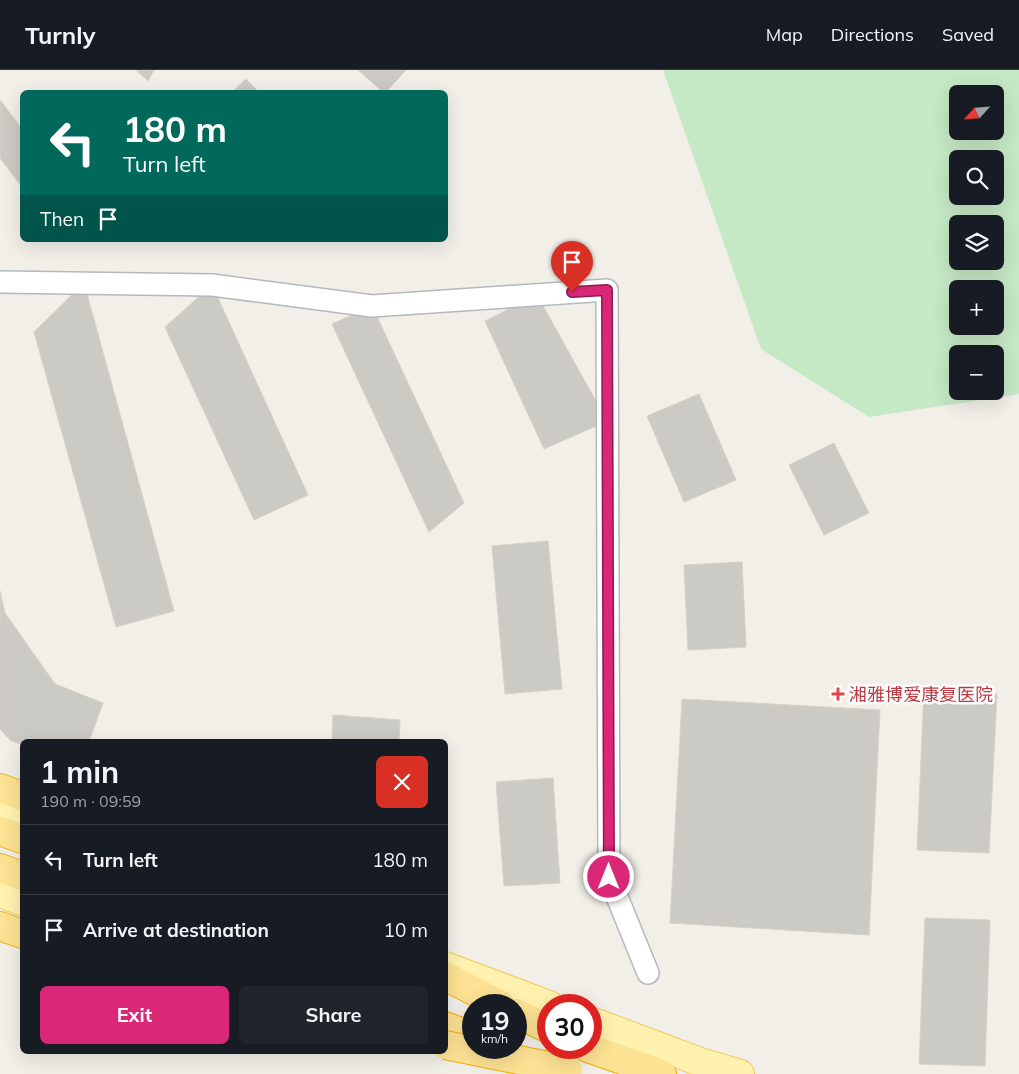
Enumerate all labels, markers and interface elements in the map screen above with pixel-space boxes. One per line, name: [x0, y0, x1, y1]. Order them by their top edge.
text: Turnly: [25, 20, 96, 50]
text: Map: [766, 23, 803, 46]
text: Directions: [831, 23, 914, 46]
text: Saved: [942, 23, 994, 46]
north arrow: [949, 85, 1004, 140]
map controls: [949, 85, 1004, 400]
text: 180 m: [123, 107, 227, 151]
icon: left: [40, 110, 105, 175]
text: Turn left: [123, 150, 206, 178]
button: search: [949, 150, 1004, 205]
icon: arrive: [94, 205, 122, 233]
text: Then: [40, 207, 84, 231]
button: layers: [949, 215, 1004, 270]
pin: [551, 241, 593, 292]
icon: arrive: [558, 248, 586, 276]
button: +: [949, 280, 1004, 335]
button: −: [949, 345, 1004, 400]
place label: 湘雅博爱康复医院: [849, 683, 993, 706]
marker: 湘雅博爱康复医院: [831, 687, 845, 701]
text: 1 min: [40, 753, 119, 791]
button: close: [376, 756, 428, 808]
text: 190 m · 09:59: [40, 791, 141, 811]
icon: left: [40, 846, 68, 874]
text: Turn left: [83, 848, 158, 872]
text: 180 m: [372, 848, 428, 872]
position arrow: [582, 850, 634, 902]
icon: arrive: [40, 916, 68, 944]
text: Arrive at destination: [83, 918, 269, 942]
text: 10 m: [384, 918, 428, 942]
button: Exit: [40, 986, 229, 1044]
button: Share: [239, 986, 428, 1044]
speed limit sign: 30: [537, 994, 602, 1059]
text: 19: [479, 1005, 510, 1036]
text: km/h: [481, 1031, 508, 1046]

